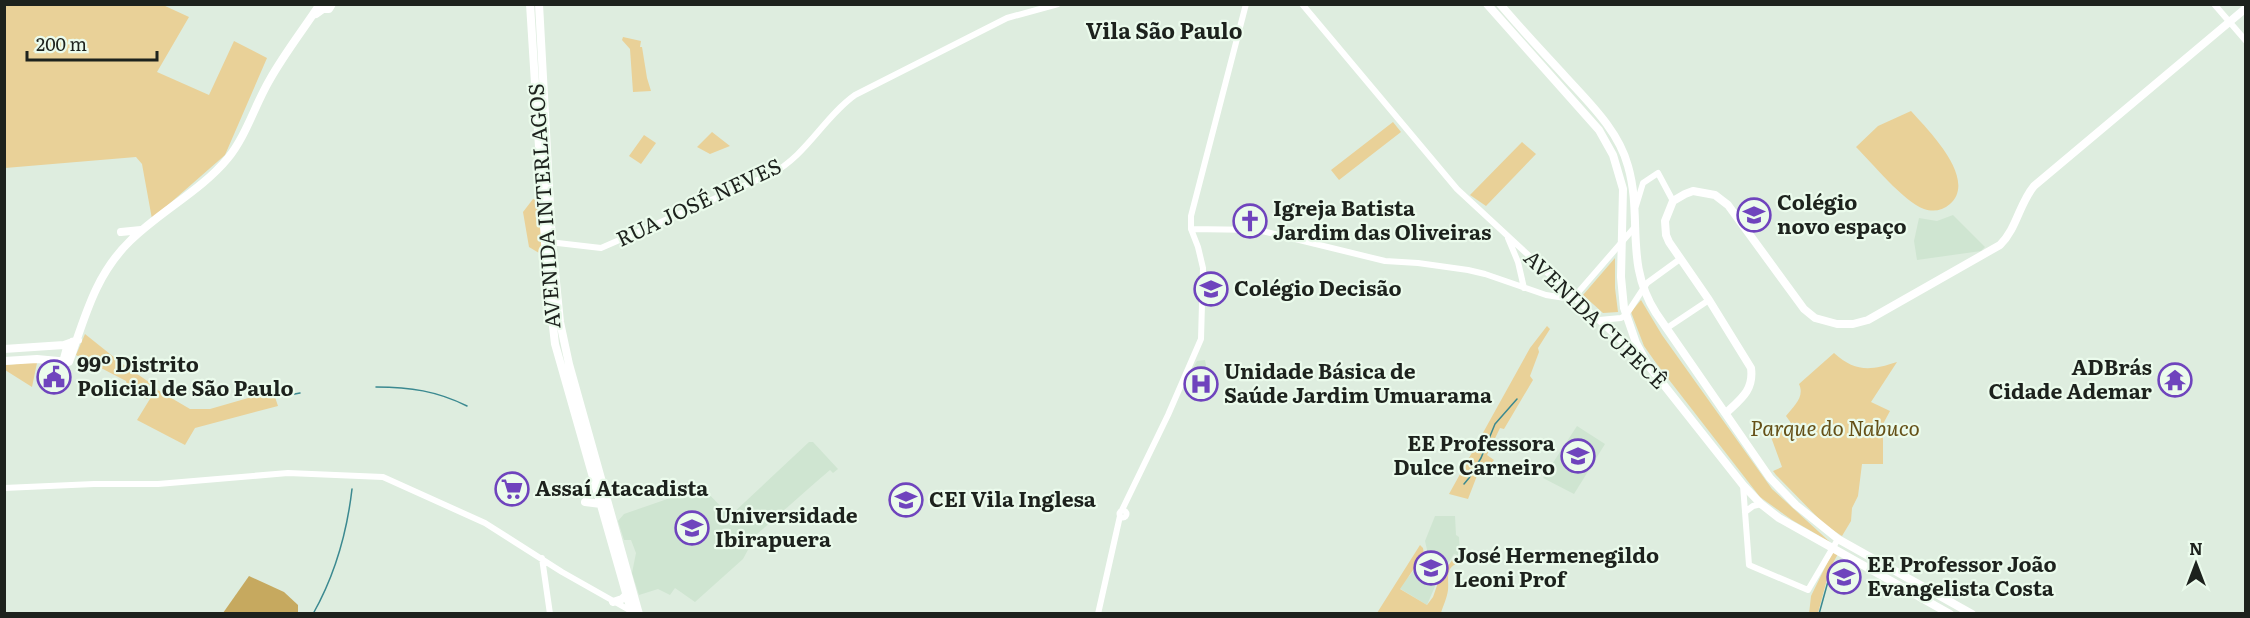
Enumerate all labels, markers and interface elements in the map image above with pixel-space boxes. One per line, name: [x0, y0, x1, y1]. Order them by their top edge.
district label: Vila São Paulo: [1086, 13, 1242, 46]
scale bar: [27, 24, 158, 62]
text: 200 m: [36, 30, 87, 57]
street label: AVENIDA INTERLAGOS: [518, 83, 567, 330]
street label: RUA JOSÉ NEVES: [610, 149, 786, 253]
place label: Colégio novo espaço: [1777, 185, 1907, 240]
place label: Igreja Batista Jardim das Oliveiras: [1273, 191, 1491, 246]
school or university icon: Colégio novo espaço: [1736, 197, 1772, 233]
church icon: Igreja Batista Jardim das Oliveiras: [1232, 203, 1268, 239]
street label: AVENIDA CUPECÊ: [1518, 242, 1675, 395]
school or university icon: Colégio Decisão: [1193, 271, 1229, 307]
place label: Colégio Decisão: [1234, 271, 1402, 302]
place label: 99º Distrito Policial de São Paulo: [77, 347, 294, 402]
place label: ADBrás Cidade Ademar: [1988, 350, 2153, 405]
place label: Unidade Básica de Saúde Jardim Umuarama: [1224, 354, 1493, 409]
public building icon: 99º Distrito Policial de São Paulo: [36, 359, 72, 395]
temple icon: ADBrás Cidade Ademar: [2157, 362, 2193, 398]
hospital icon: Unidade Básica de Saúde Jardim Umuarama: [1183, 366, 1219, 402]
park label: Parque do Nabuco: [1750, 411, 1920, 442]
place label: EE Professora Dulce Carneiro: [1393, 426, 1556, 481]
school or university icon: EE Professora Dulce Carneiro: [1560, 438, 1596, 474]
supermarket icon: Assaí Atacadista: [494, 471, 530, 507]
place label: Assaí Atacadista: [535, 471, 709, 502]
school or university icon: CEI Vila Inglesa: [888, 482, 924, 518]
place label: CEI Vila Inglesa: [929, 482, 1097, 513]
place label: Universidade Ibirapuera: [715, 498, 858, 553]
school or university icon: Universidade Ibirapuera: [674, 510, 710, 546]
north arrow: [2166, 534, 2226, 594]
text: N: [2189, 536, 2203, 560]
place label: José Hermenegildo Leoni Prof: [1454, 538, 1659, 593]
place label: EE Professor João Evangelista Costa: [1867, 547, 2057, 602]
school or university icon: José Hermenegildo Leoni Prof: [1413, 550, 1449, 586]
school or university icon: EE Professor João Evangelista Costa: [1826, 559, 1862, 595]

